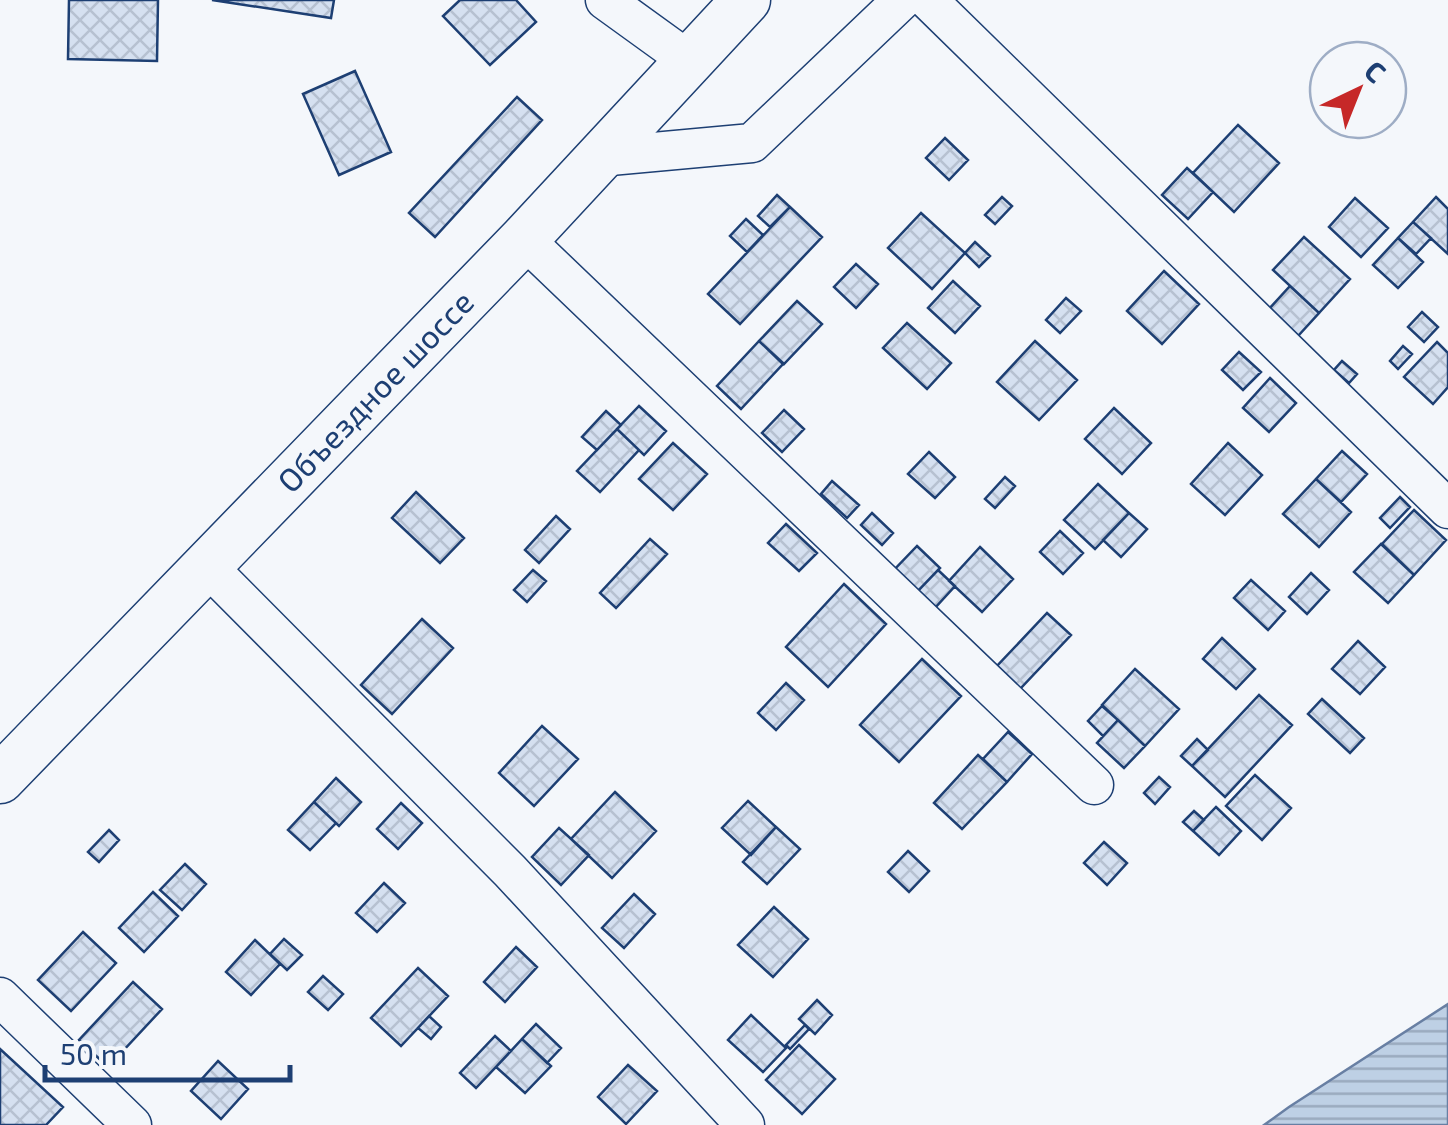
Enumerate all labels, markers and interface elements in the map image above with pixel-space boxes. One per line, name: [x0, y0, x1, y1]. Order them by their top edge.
north arrow: [1308, 40, 1408, 140]
text: С: [1358, 53, 1393, 89]
street label: Объездное шоссе: [269, 282, 480, 499]
scale bar: [45, 1020, 290, 1082]
text: 50 m: [60, 1035, 127, 1071]

